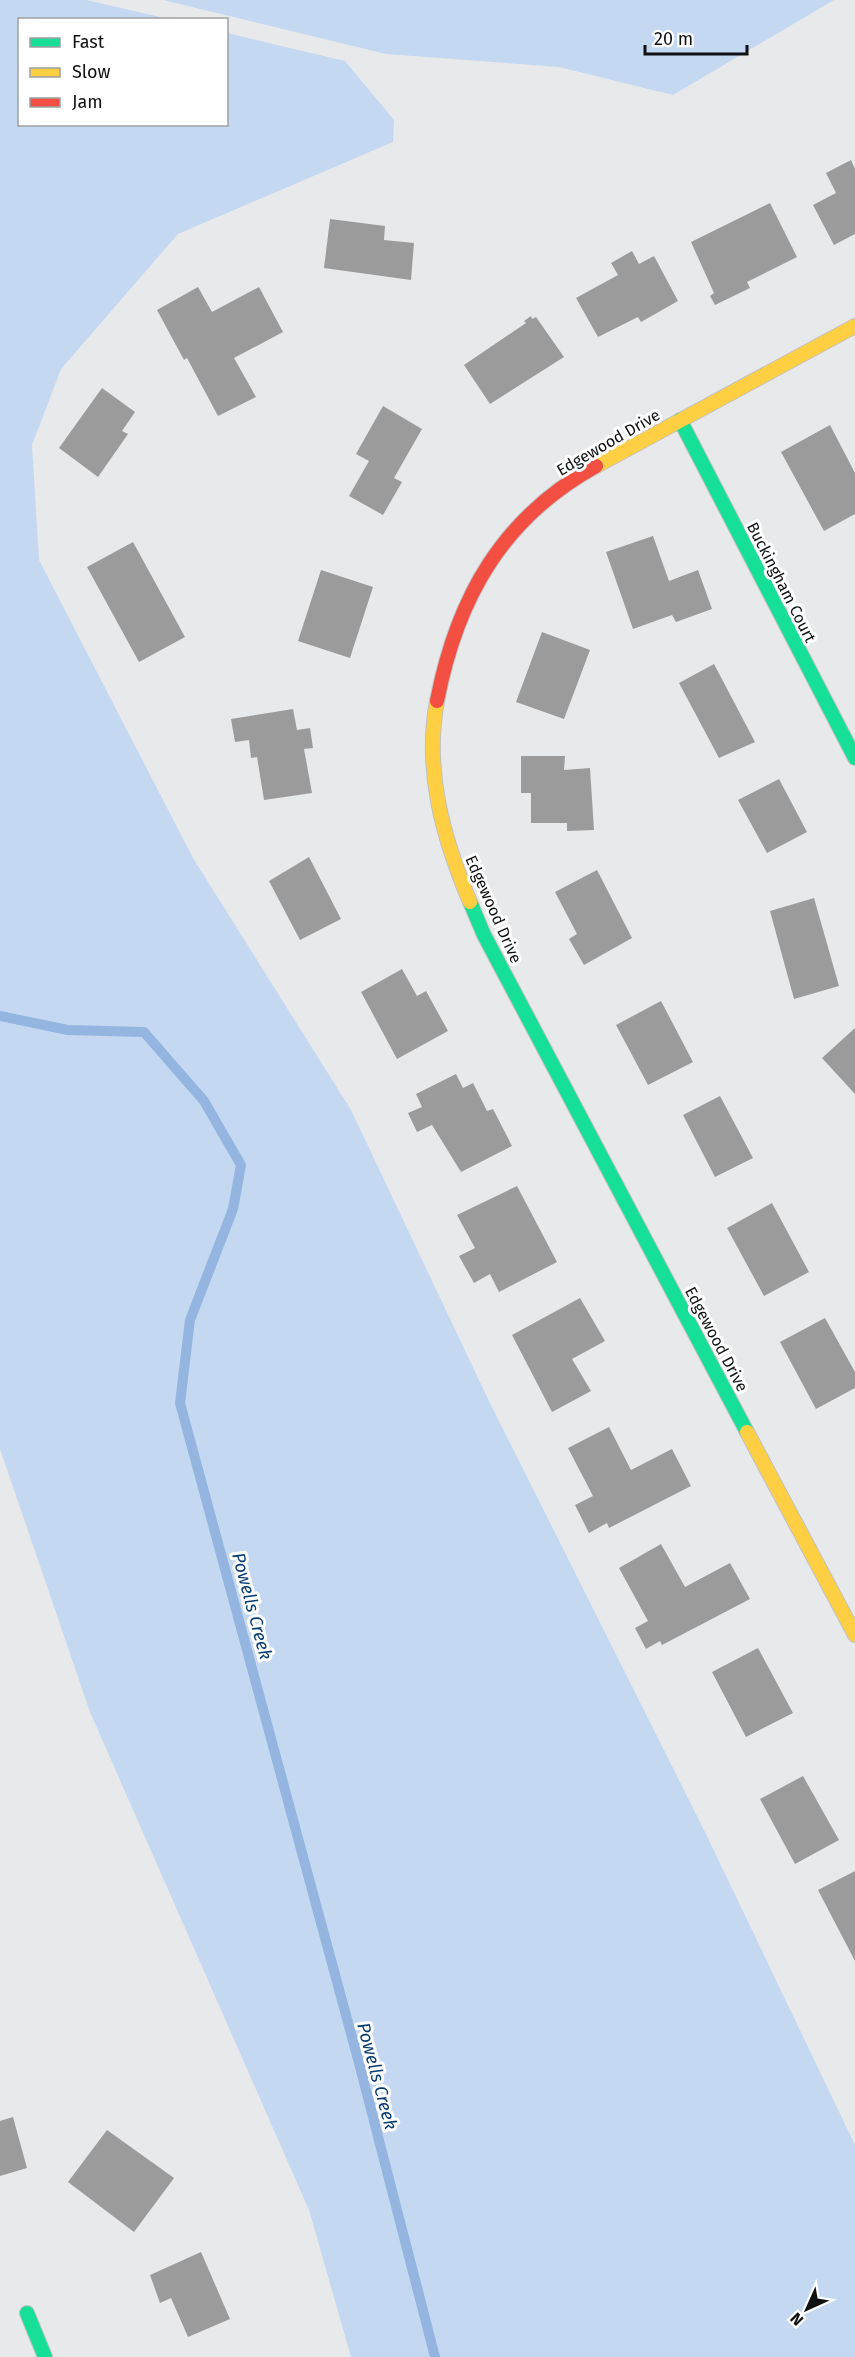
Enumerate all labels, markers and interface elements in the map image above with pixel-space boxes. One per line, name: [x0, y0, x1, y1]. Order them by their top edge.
legend: [18, 18, 228, 126]
scale bar: [645, 18, 747, 56]
text: 20 m: [654, 28, 693, 50]
text: Fast: [72, 31, 105, 53]
text: Slow: [72, 61, 111, 83]
text: Jam: [72, 91, 103, 113]
street label: Edgewood Drive: [553, 405, 663, 480]
street label: Buckingham Court: [743, 519, 820, 646]
street label: Edgewood Drive: [461, 852, 526, 966]
street label: Edgewood Drive: [681, 1284, 752, 1395]
water label: Powells Creek: [227, 1550, 277, 1662]
water label: Powells Creek: [352, 2020, 402, 2132]
north arrow: [777, 2279, 837, 2339]
text: N: [786, 2309, 807, 2330]

